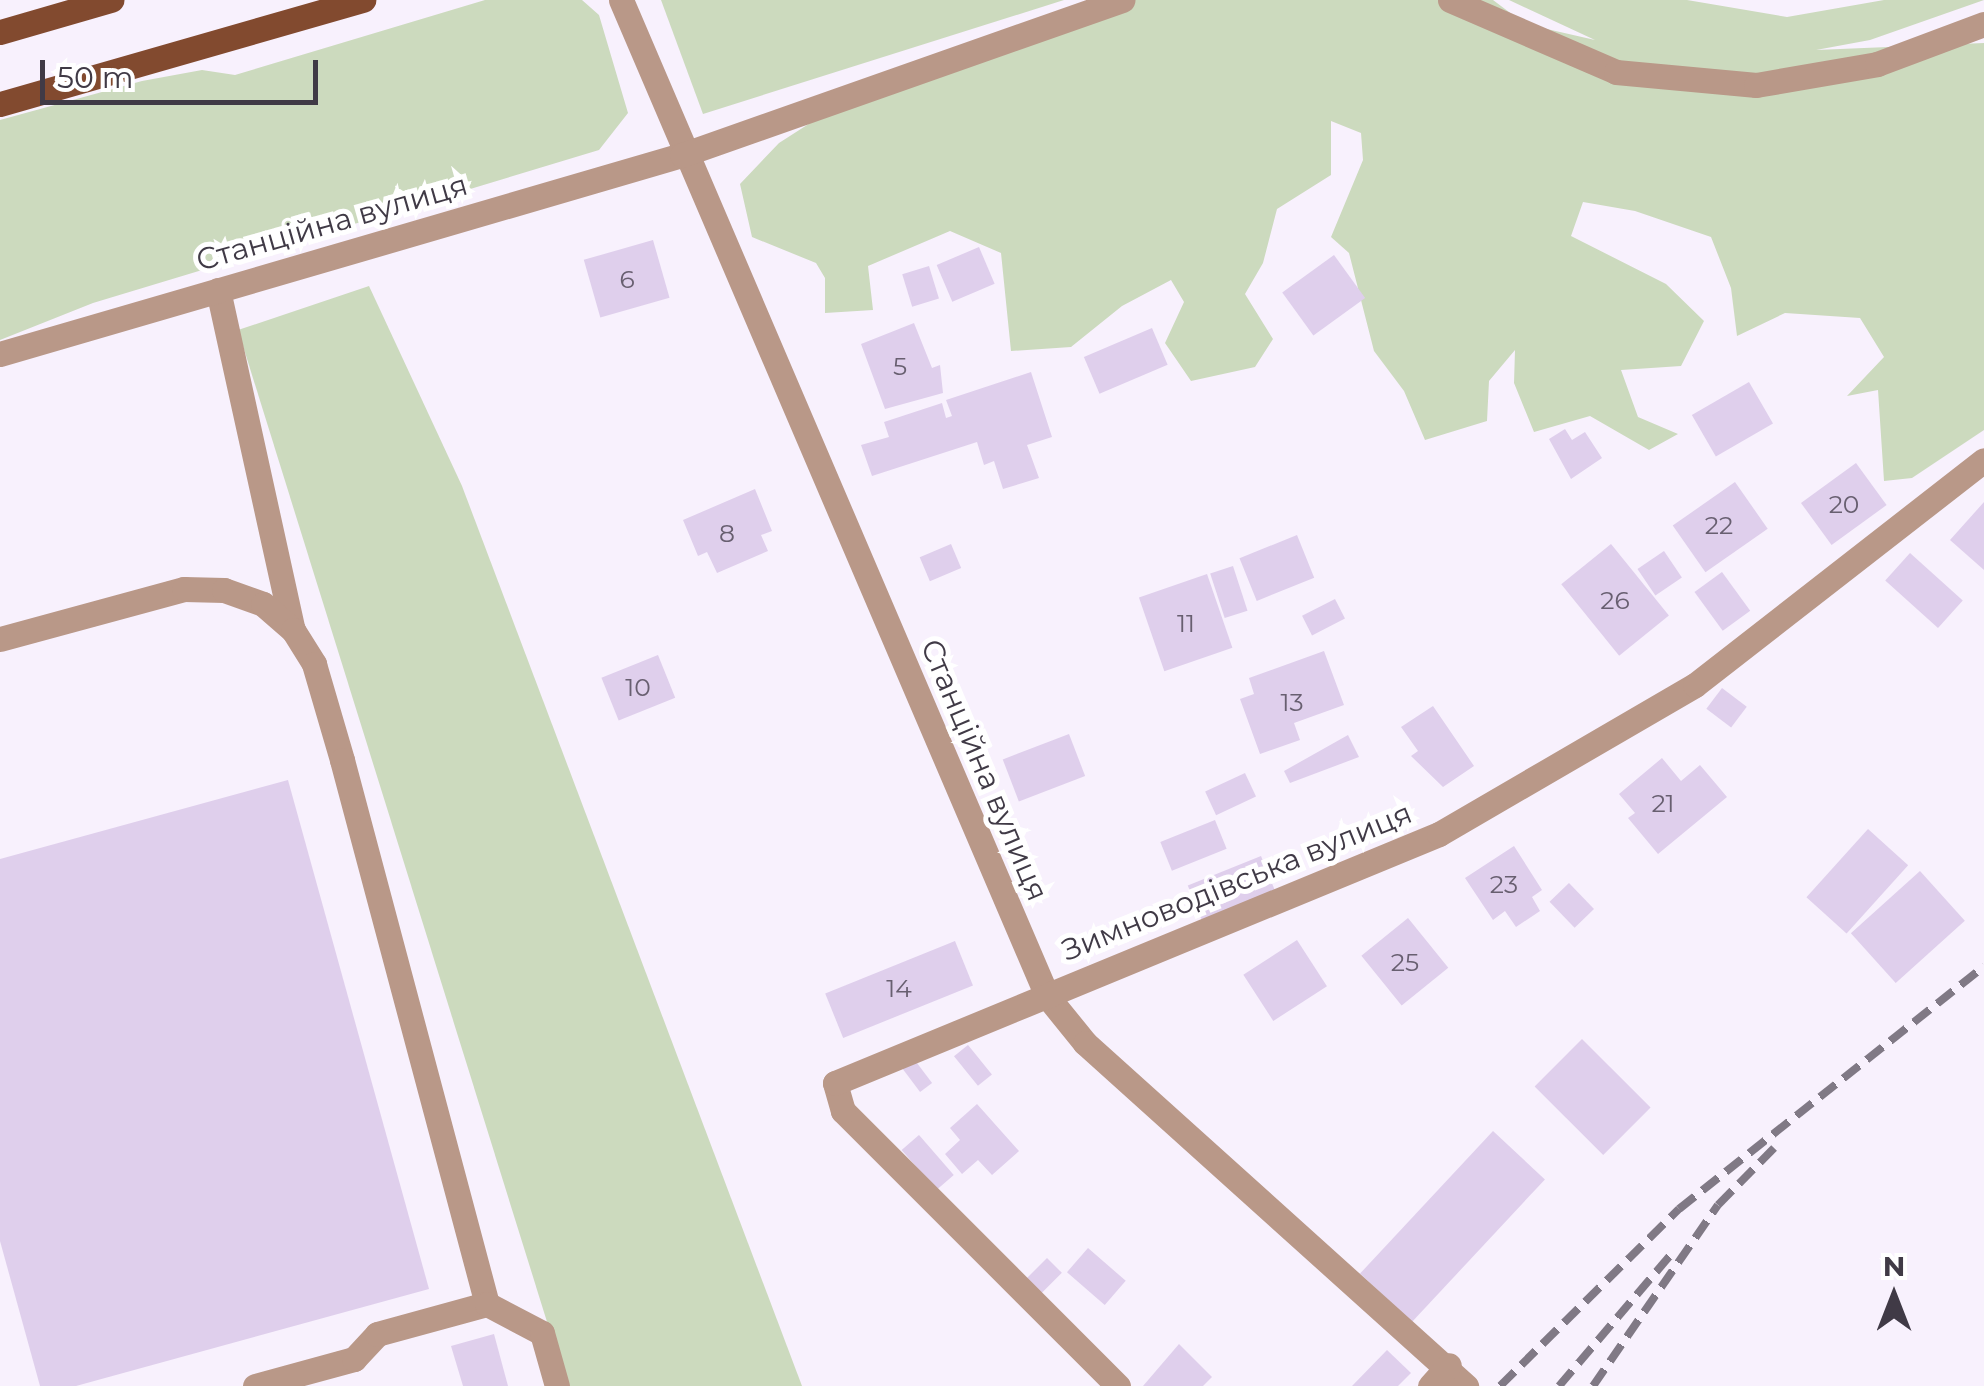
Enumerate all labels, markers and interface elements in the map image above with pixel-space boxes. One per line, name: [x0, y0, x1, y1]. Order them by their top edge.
scale bar: [45, 40, 322, 102]
text: 50 m: [57, 59, 134, 96]
street label: Станційна вулиця: [192, 167, 472, 279]
house number: 6: [619, 264, 635, 294]
house number: 5: [893, 351, 907, 381]
house number: 20: [1829, 489, 1859, 519]
house number: 22: [1705, 510, 1733, 540]
house number: 8: [719, 518, 735, 548]
house number: 26: [1600, 585, 1630, 615]
house number: 11: [1177, 608, 1195, 638]
street label: Станційна вулиця: [913, 634, 1055, 906]
house number: 10: [625, 672, 651, 702]
house number: 13: [1280, 687, 1304, 717]
house number: 21: [1651, 788, 1675, 818]
street label: Зимноводівська вулиця: [1057, 795, 1417, 969]
house number: 23: [1490, 869, 1518, 899]
house number: 25: [1391, 947, 1419, 977]
house number: 14: [886, 973, 912, 1003]
north arrow: [1844, 1246, 1944, 1346]
text: N: [1883, 1249, 1905, 1283]

